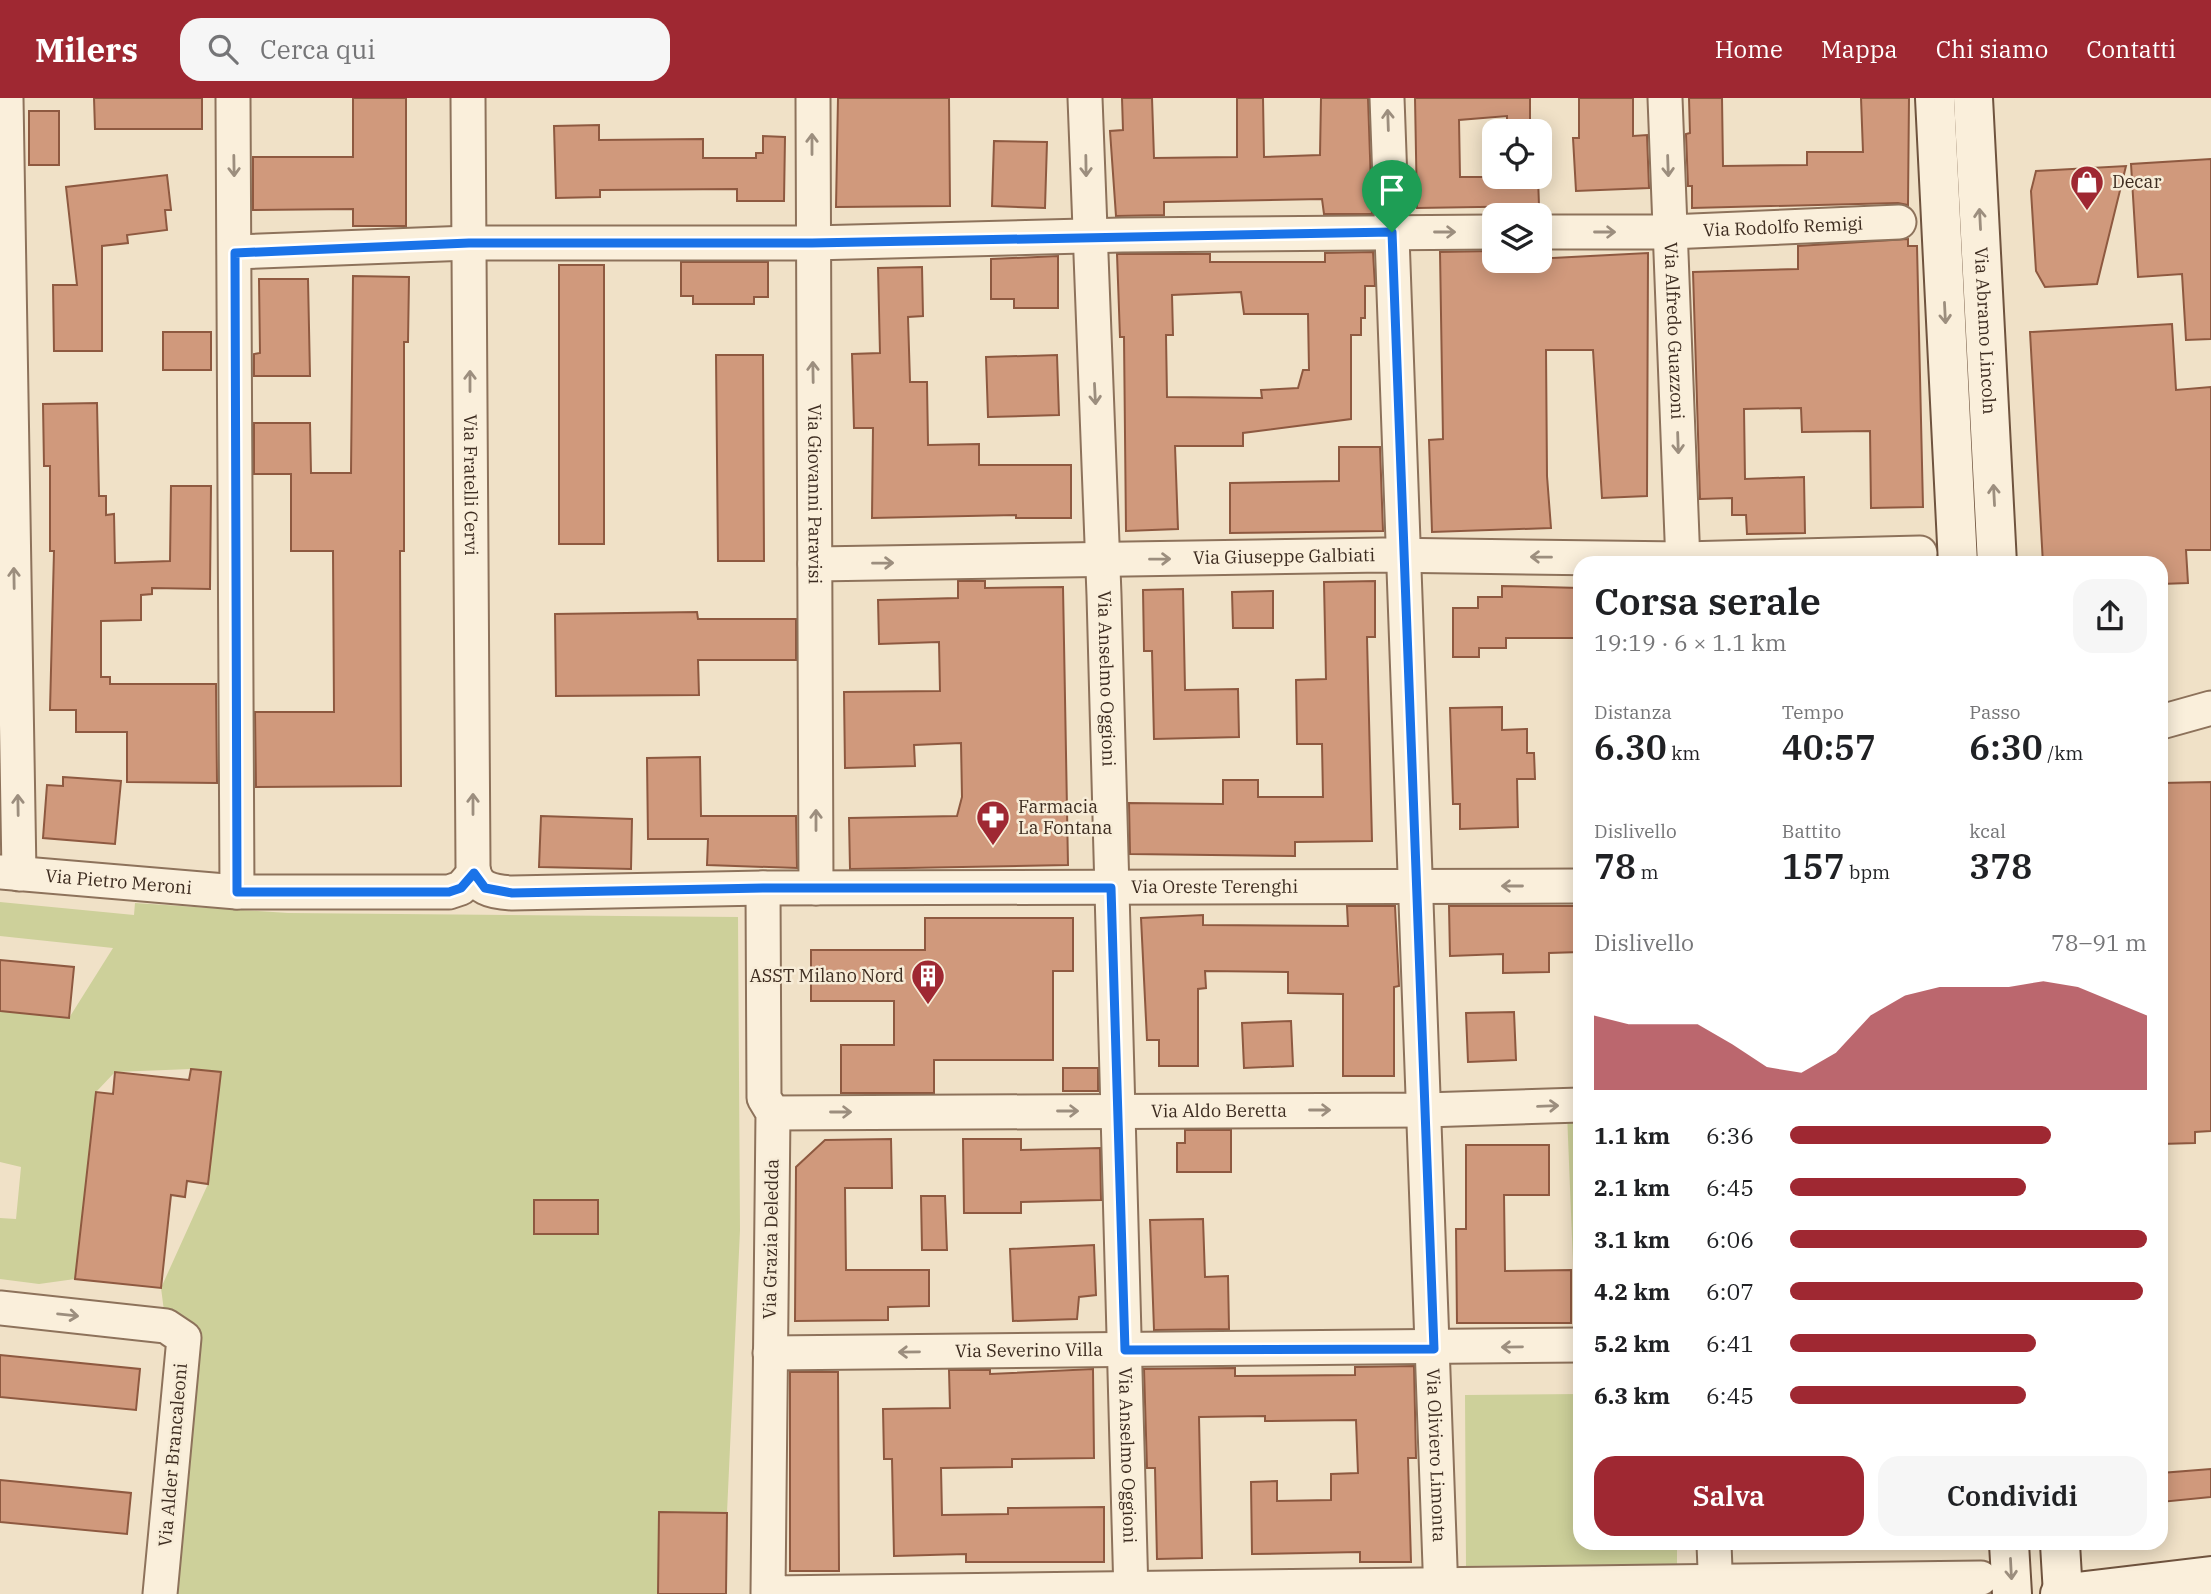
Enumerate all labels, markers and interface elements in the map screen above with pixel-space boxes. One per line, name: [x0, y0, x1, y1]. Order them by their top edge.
search box: [180, 18, 670, 81]
text: Milers: [35, 28, 138, 71]
icon: search: [204, 30, 242, 68]
text: Cerca qui: [260, 32, 376, 66]
text: Home: [1715, 33, 1783, 65]
text: Mappa: [1821, 33, 1898, 65]
text: Chi siamo: [1936, 33, 2048, 65]
text: Contatti: [2086, 33, 2176, 65]
one-way arrow: [1381, 109, 1394, 132]
map controls: [1482, 119, 1552, 273]
button: locate: [1482, 119, 1552, 189]
one-way arrow: [805, 133, 819, 156]
one-way arrow: [227, 154, 241, 177]
one-way arrow: [1080, 154, 1093, 177]
one-way arrow: [1661, 154, 1674, 177]
pin: [1362, 160, 1422, 232]
shop icon: Decar: [2068, 163, 2106, 212]
place label: Decar: [2112, 170, 2161, 193]
icon: arrive: [1373, 171, 1411, 209]
button: layers: [1482, 203, 1552, 273]
one-way arrow: [1973, 208, 1986, 231]
street label: Via Rodolfo Remigi: [1702, 212, 1864, 242]
one-way arrow: [1433, 225, 1456, 239]
one-way arrow: [1593, 225, 1616, 239]
street label: Via Alfredo Guazzoni: [1660, 242, 1689, 420]
street label: Via Abramo Lincoln: [1970, 246, 2001, 415]
one-way arrow: [1939, 301, 1952, 324]
one-way arrow: [806, 361, 820, 384]
one-way arrow: [463, 370, 477, 393]
one-way arrow: [1089, 382, 1102, 405]
street label: Via Giovanni Paravisi: [803, 404, 827, 584]
street label: Via Fratelli Cervi: [459, 414, 483, 556]
one-way arrow: [1672, 431, 1685, 454]
one-way arrow: [1987, 485, 2000, 507]
street label: Via Giuseppe Galbiati: [1193, 543, 1376, 569]
one-way arrow: [1530, 550, 1553, 564]
one-way arrow: [1148, 552, 1171, 566]
one-way arrow: [872, 556, 895, 569]
one-way arrow: [7, 567, 21, 590]
text: Corsa serale: [1594, 576, 1821, 625]
button: share: [2073, 579, 2147, 653]
street label: Via Anselmo Oggioni: [1093, 590, 1121, 767]
text: 19:19 · 6 × 1.1 km: [1594, 627, 1787, 657]
text: Distanza: [1594, 700, 1672, 724]
text: Tempo: [1782, 700, 1844, 724]
text: Passo: [1969, 700, 2020, 724]
text: 6.30: [1594, 724, 1667, 770]
text: 40:57: [1782, 724, 1876, 770]
text: 6:30: [1969, 724, 2043, 770]
text: km: [1667, 741, 1700, 765]
text: /km: [2043, 741, 2083, 765]
one-way arrow: [466, 793, 480, 816]
one-way arrow: [11, 794, 25, 817]
place label: Farmacia La Fontana: [1018, 795, 1113, 839]
pharmacy icon: Farmacia La Fontana: [974, 798, 1012, 847]
one-way arrow: [809, 809, 823, 832]
text: Dislivello: [1594, 819, 1677, 843]
text: Battito: [1782, 819, 1841, 843]
text: kcal: [1969, 819, 2006, 843]
text: 78: [1594, 843, 1636, 889]
text: 157: [1782, 843, 1845, 889]
text: 378: [1969, 843, 2032, 889]
text: m: [1636, 860, 1659, 884]
text: bpm: [1845, 860, 1890, 884]
street label: Via Pietro Meroni: [44, 864, 193, 899]
street label: Via Oreste Terenghi: [1131, 875, 1298, 898]
one-way arrow: [1501, 879, 1524, 892]
text: Dislivello: [1594, 927, 1694, 957]
text: 78–91 m: [2051, 927, 2147, 957]
building icon: ASST Milano Nord: [909, 957, 947, 1006]
place label: ASST Milano Nord: [749, 964, 904, 987]
street label: Via Aldo Beretta: [1151, 1099, 1287, 1122]
one-way arrow: [1536, 1099, 1559, 1113]
one-way arrow: [1309, 1103, 1332, 1117]
one-way arrow: [1057, 1104, 1080, 1118]
one-way arrow: [829, 1105, 852, 1119]
text: 1.1 km: [1594, 1120, 1670, 1150]
text: 6:36: [1706, 1120, 1754, 1150]
street label: Via Grazia Deledda: [758, 1159, 783, 1319]
text: 2.1 km: [1594, 1172, 1670, 1202]
text: 6:45: [1706, 1172, 1754, 1202]
text: 3.1 km: [1594, 1224, 1670, 1254]
text: 6:06: [1706, 1224, 1754, 1254]
text: 4.2 km: [1594, 1276, 1670, 1306]
text: 6:07: [1706, 1276, 1754, 1306]
one-way arrow: [56, 1309, 79, 1322]
text: 5.2 km: [1594, 1328, 1670, 1358]
text: 6:41: [1706, 1328, 1754, 1358]
street label: Via Severino Villa: [955, 1338, 1103, 1362]
one-way arrow: [1501, 1340, 1524, 1354]
one-way arrow: [898, 1345, 921, 1359]
street label: Via Alder Brancaleoni: [153, 1362, 192, 1548]
street label: Via Anselmo Oggioni: [1114, 1367, 1142, 1544]
street label: Via Oliviero Limonta: [1422, 1368, 1451, 1543]
text: 6.3 km: [1594, 1380, 1670, 1410]
text: 6:45: [1706, 1380, 1754, 1410]
button: Salva: [1594, 1456, 1864, 1536]
button: Condividi: [1878, 1456, 2147, 1536]
one-way arrow: [2004, 1557, 2017, 1580]

